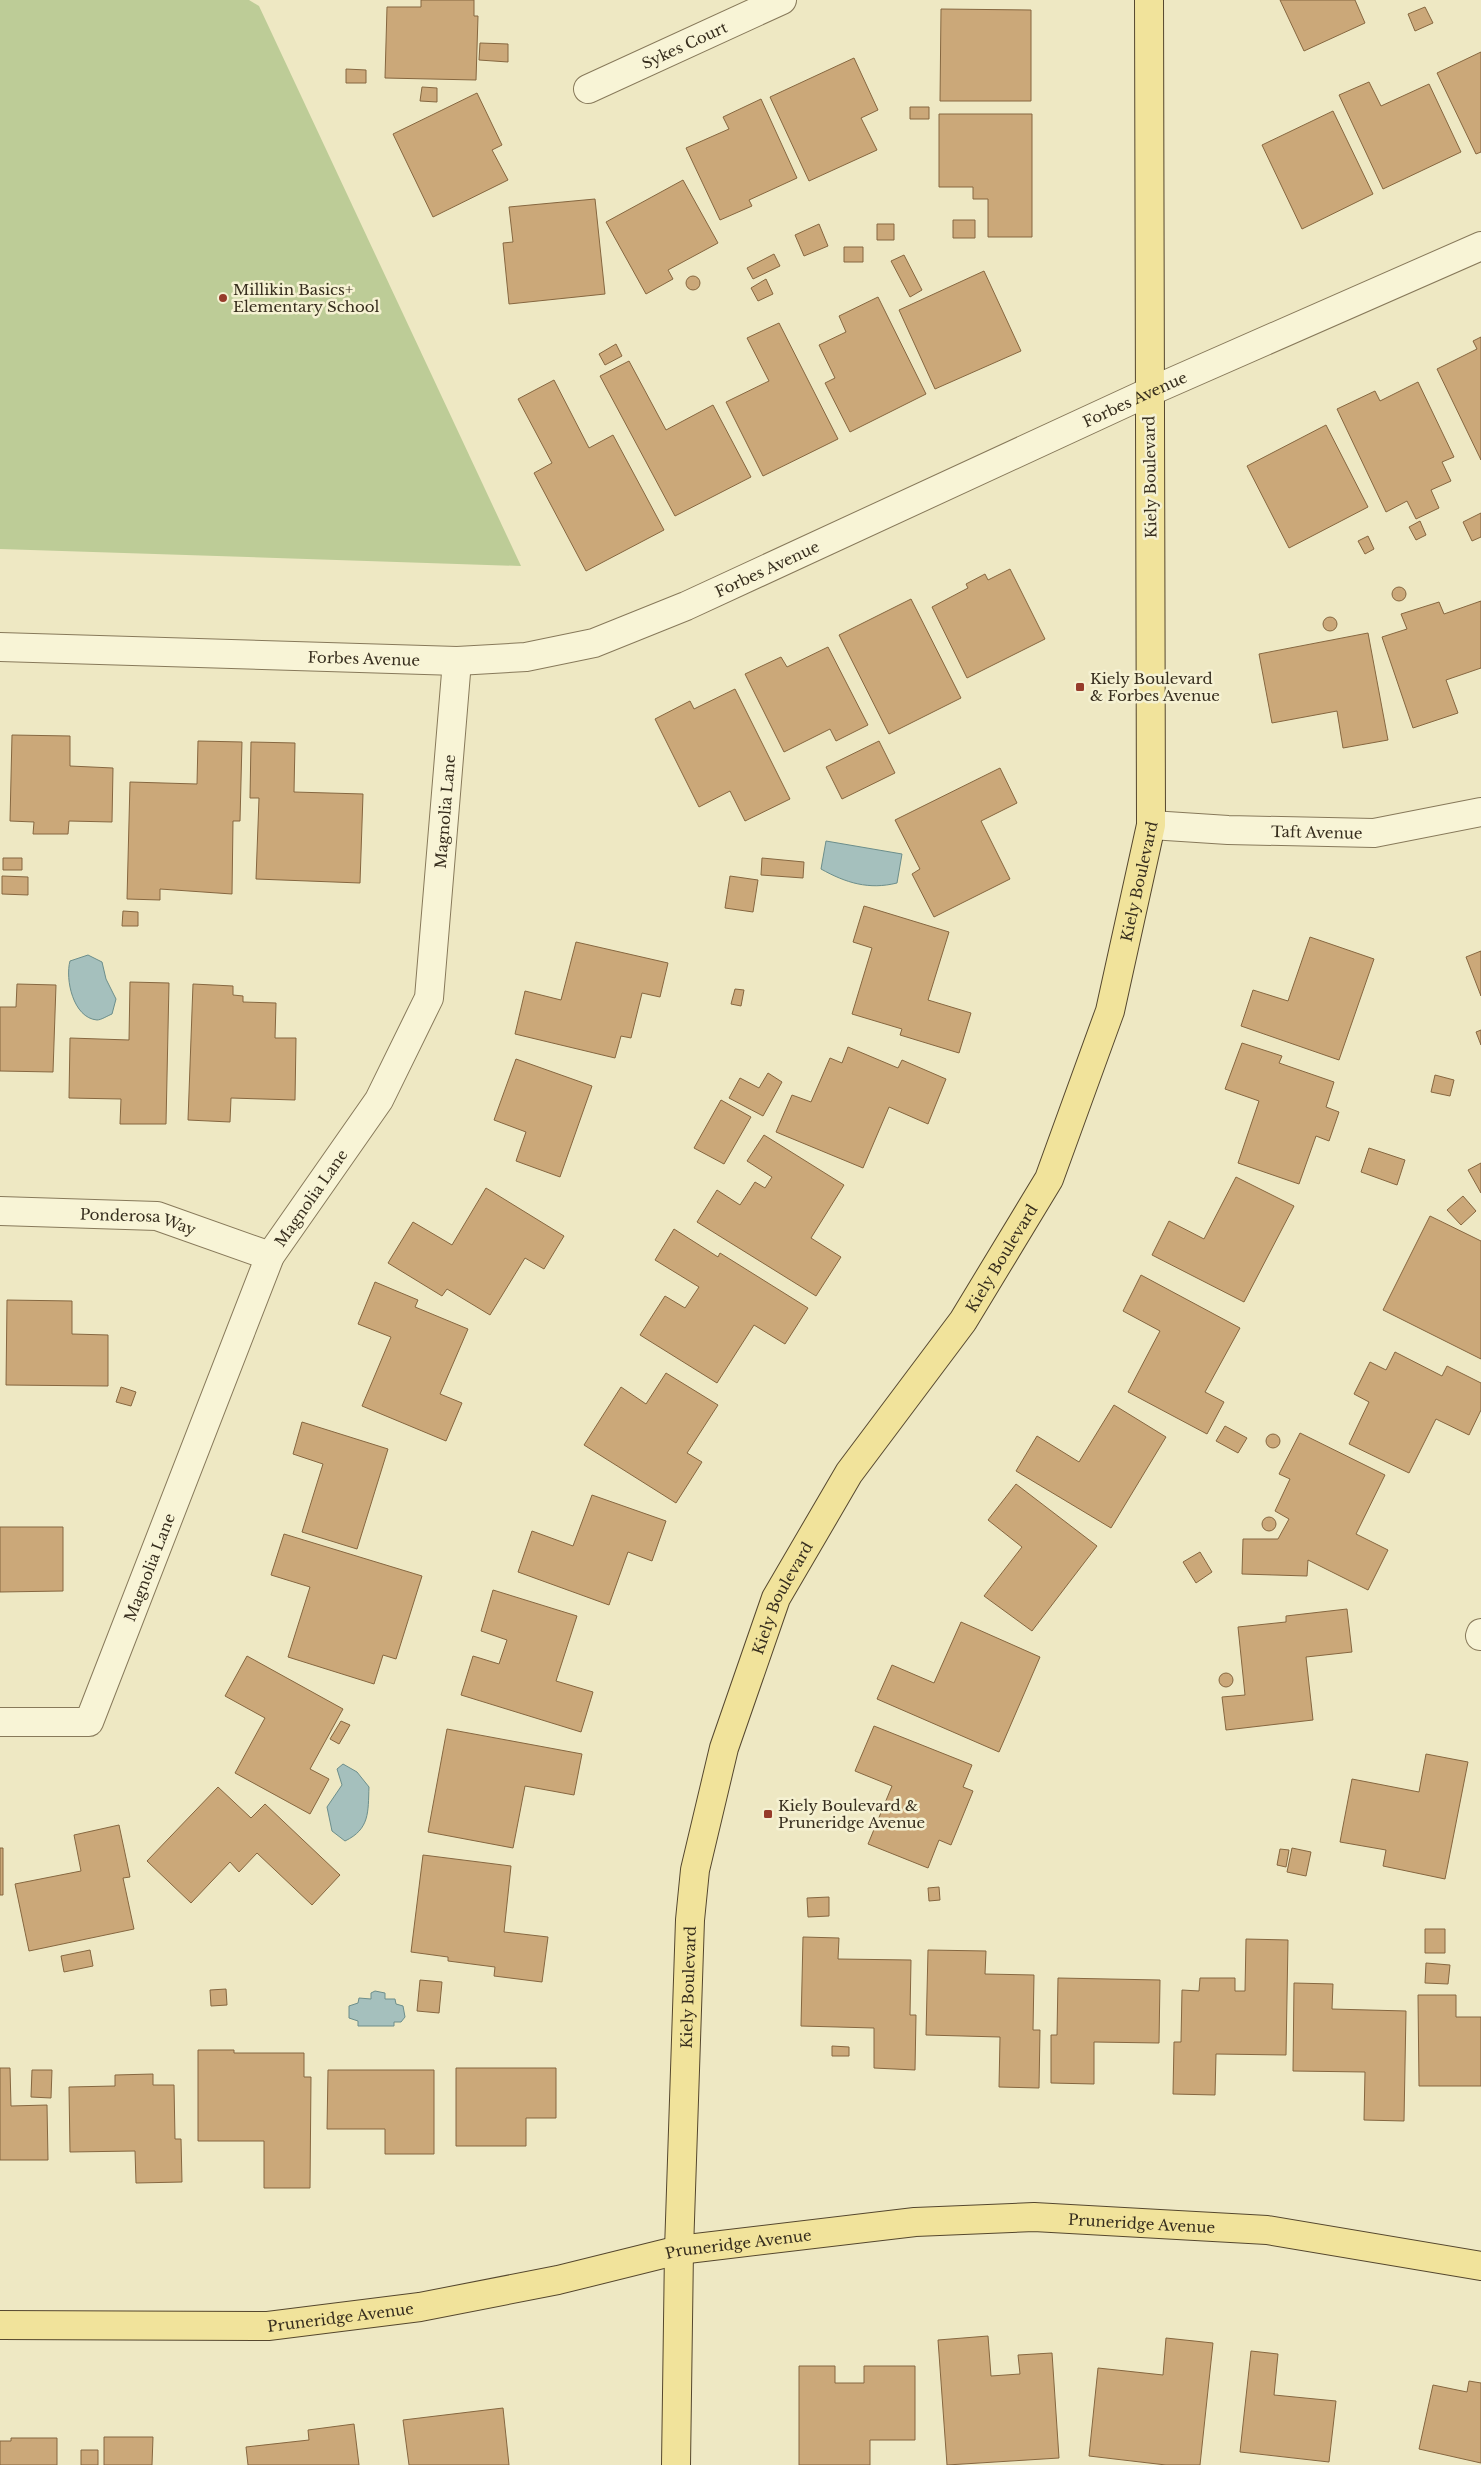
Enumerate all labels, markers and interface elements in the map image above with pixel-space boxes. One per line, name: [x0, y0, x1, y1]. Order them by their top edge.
street label: Sykes Court: [639, 17, 730, 73]
place label: Millikin Basics+ Elementary School: [233, 280, 380, 316]
marker: Millikin Basics+ Elementary School: [217, 292, 229, 304]
street label: Forbes Avenue: [1079, 367, 1190, 431]
street label: Kiely Boulevard: [1139, 415, 1161, 539]
street label: Forbes Avenue: [712, 536, 822, 601]
street label: Forbes Avenue: [307, 647, 420, 669]
place label: Kiely Boulevard & Forbes Avenue: [1090, 669, 1220, 705]
marker: Kiely Boulevard & Forbes Avenue: [1074, 681, 1086, 693]
street label: Magnolia Lane: [430, 754, 459, 869]
street label: Kiely Boulevard: [1116, 819, 1161, 943]
street label: Taft Avenue: [1271, 821, 1363, 842]
street label: Magnolia Lane: [270, 1145, 351, 1250]
street label: Kiely Boulevard: [961, 1201, 1041, 1315]
street label: Ponderosa Way: [80, 1204, 199, 1239]
street label: Magnolia Lane: [120, 1510, 179, 1624]
street label: Kiely Boulevard: [748, 1538, 816, 1657]
place label: Kiely Boulevard & Pruneridge Avenue: [778, 1796, 925, 1832]
marker: Kiely Boulevard & Pruneridge Avenue: [762, 1808, 774, 1820]
street label: Kiely Boulevard: [676, 1925, 699, 2049]
street label: Pruneridge Avenue: [1068, 2209, 1216, 2237]
street label: Pruneridge Avenue: [663, 2225, 812, 2263]
street label: Pruneridge Avenue: [266, 2298, 415, 2336]

